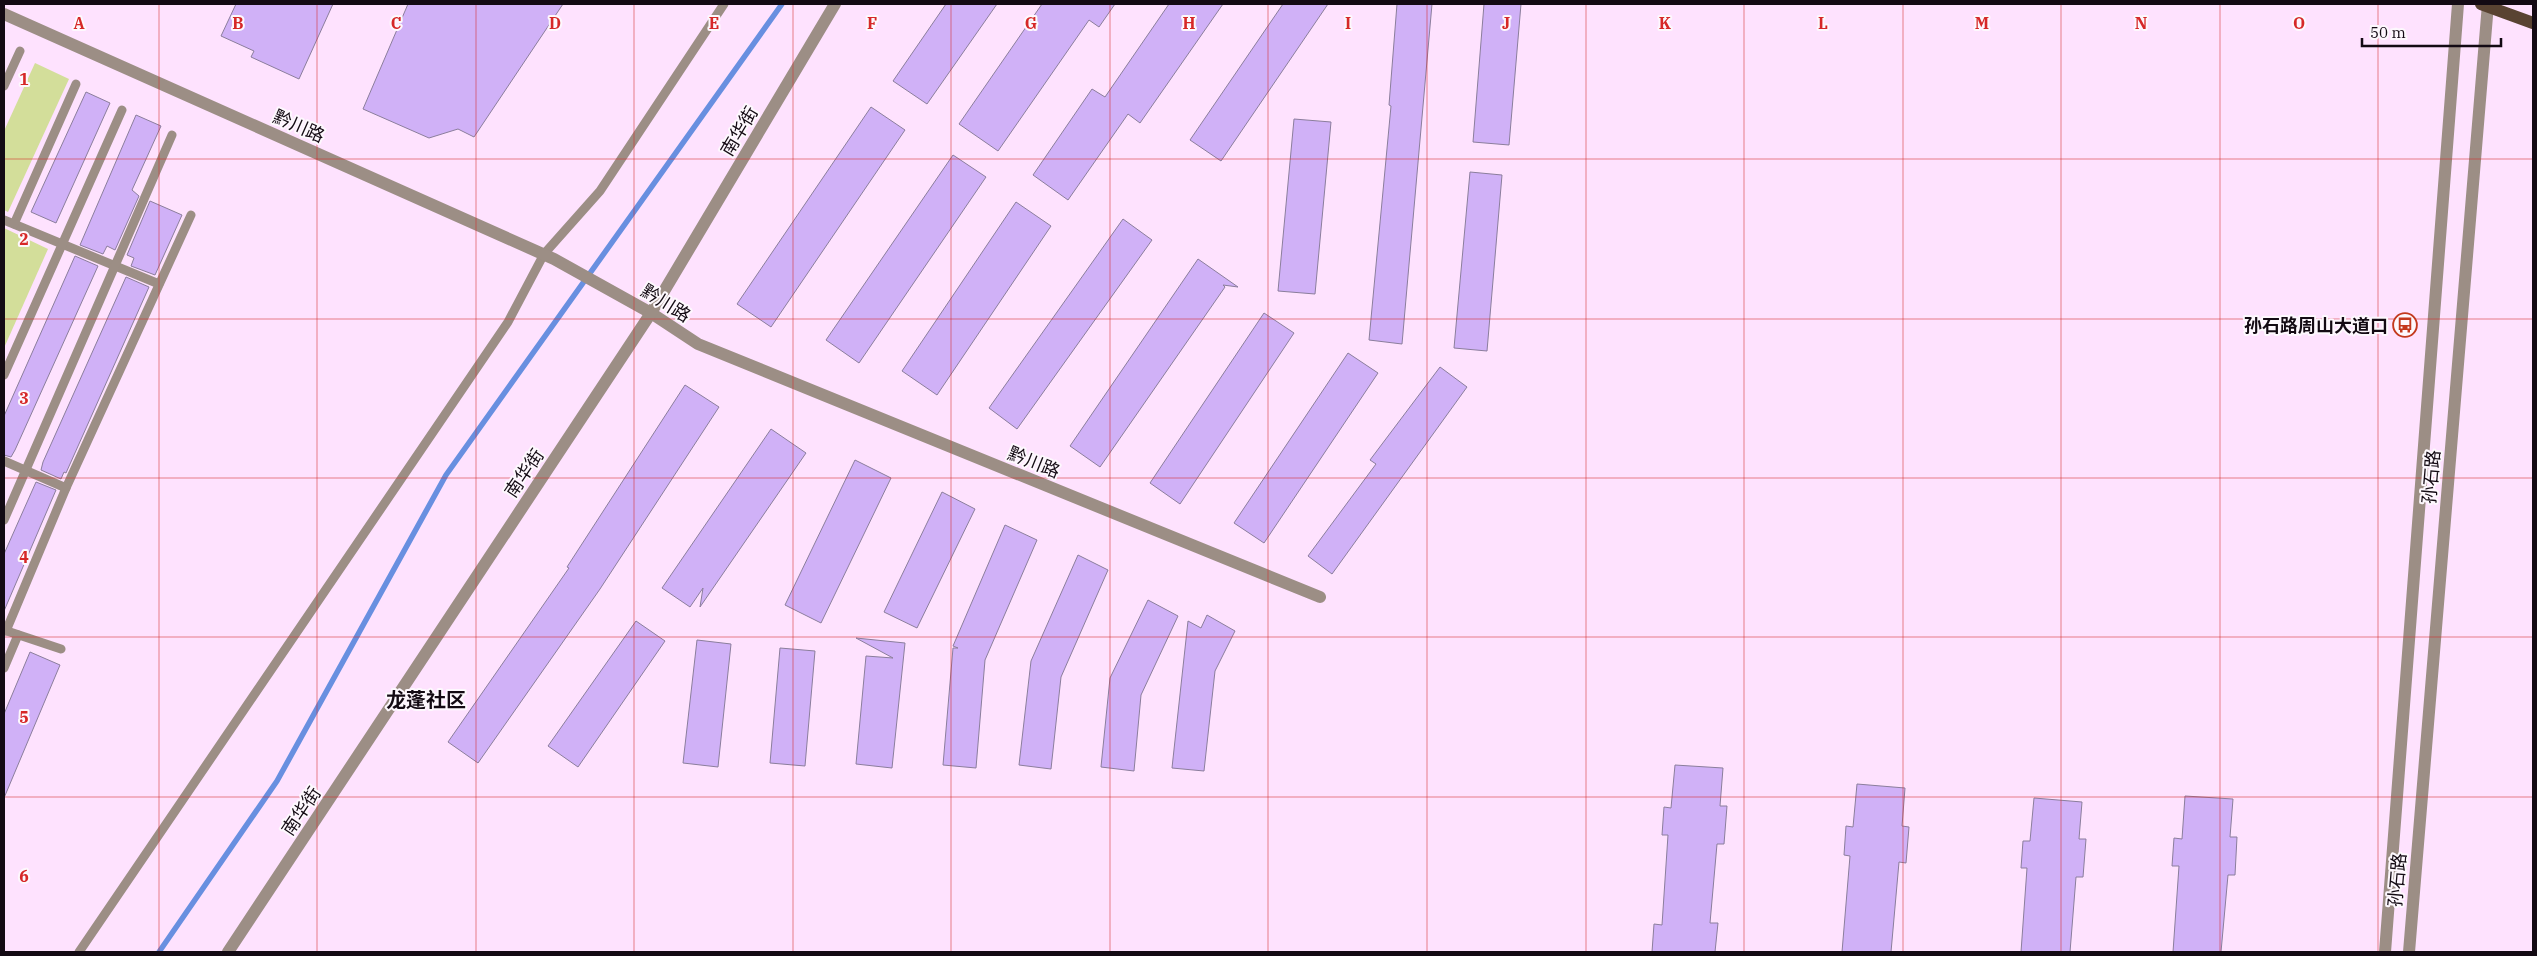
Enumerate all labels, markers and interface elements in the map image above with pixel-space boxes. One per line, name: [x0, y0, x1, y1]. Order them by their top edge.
text: A: [73, 13, 85, 33]
text: B: [232, 13, 244, 33]
text: C: [391, 13, 401, 33]
text: D: [549, 13, 561, 33]
text: E: [709, 13, 719, 33]
text: F: [867, 13, 877, 33]
text: G: [1025, 13, 1037, 33]
text: H: [1183, 13, 1196, 33]
text: I: [1345, 13, 1351, 33]
text: J: [1502, 13, 1510, 33]
text: K: [1659, 13, 1672, 33]
text: L: [1818, 13, 1828, 33]
text: M: [1975, 13, 1989, 33]
text: N: [2135, 13, 2147, 33]
text: O: [2293, 13, 2305, 33]
scale bar: [2362, 15, 2501, 47]
text: 50 m: [2370, 23, 2406, 42]
text: 1: [19, 69, 29, 89]
street label: 南华街: [715, 102, 763, 160]
street label: 黔川路: [270, 105, 328, 147]
text: 2: [19, 229, 29, 249]
street label: 黔川路: [637, 279, 695, 327]
bus stop icon: 孙石路周山大道口: [2392, 312, 2418, 338]
place label: 孙石路周山大道口: [2244, 314, 2388, 337]
text: 3: [19, 388, 29, 408]
street label: 黔川路: [1005, 441, 1063, 483]
street label: 南华街: [499, 444, 549, 502]
street label: 孙石路: [2417, 449, 2445, 505]
text: 4: [19, 547, 29, 567]
district label: 龙蓬社区: [386, 686, 466, 713]
text: 5: [19, 707, 29, 727]
street label: 南华街: [276, 782, 326, 840]
street label: 孙石路: [2383, 852, 2411, 908]
text: 6: [19, 866, 29, 886]

